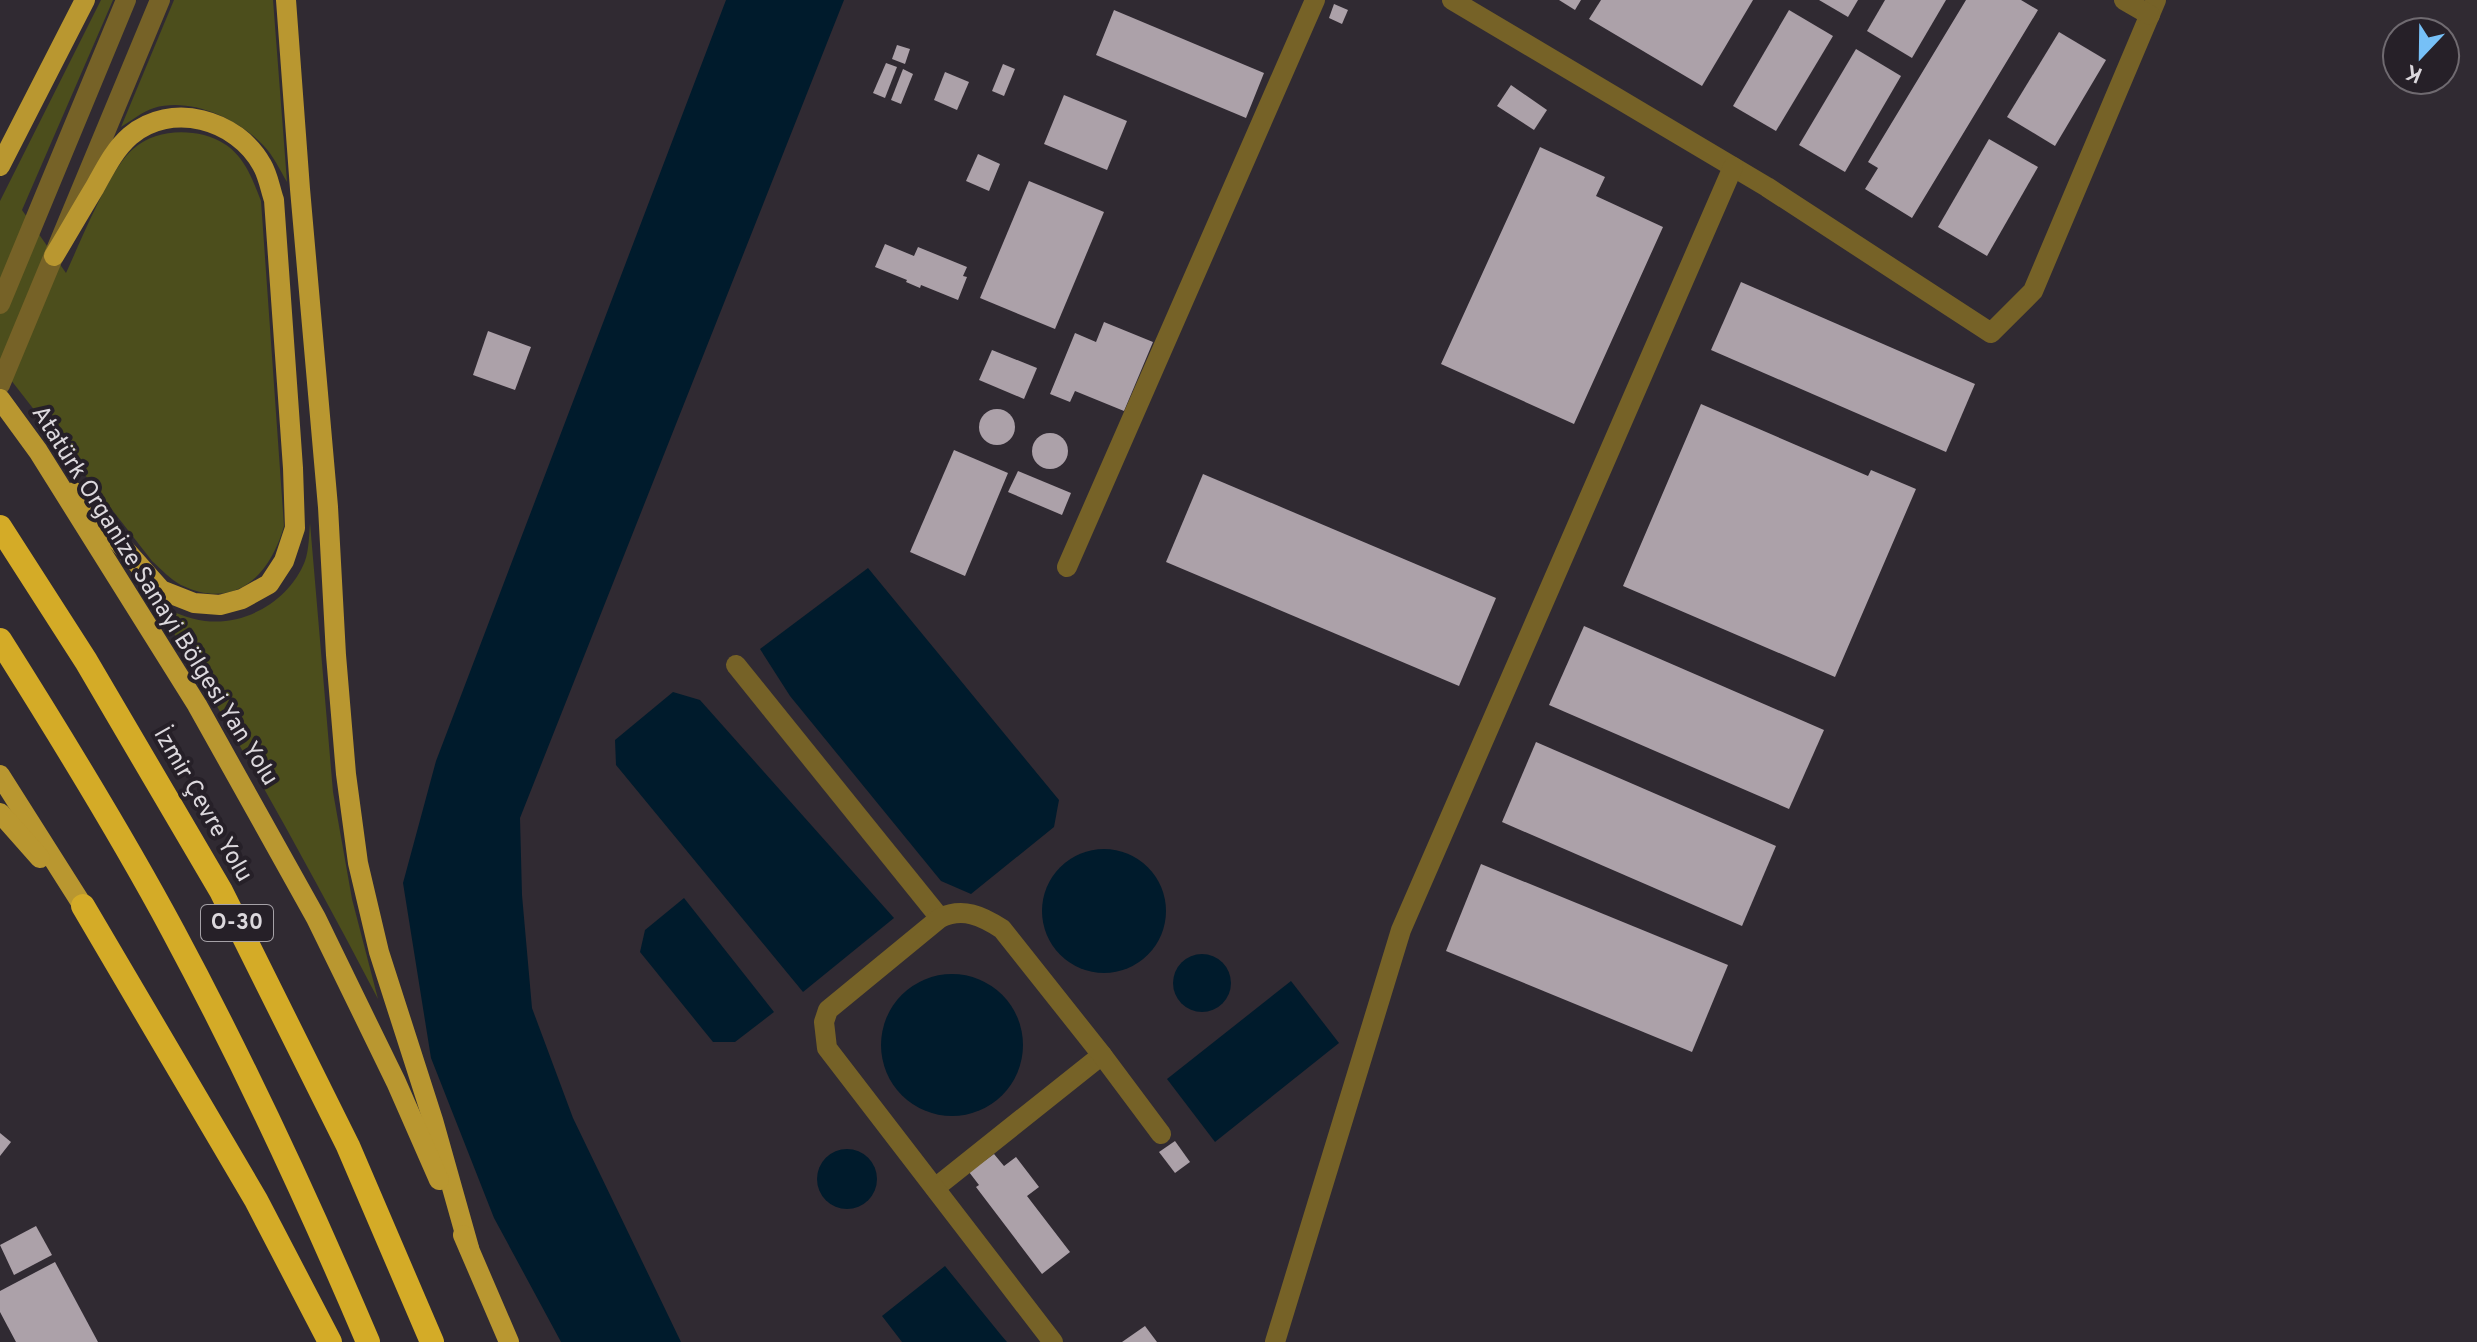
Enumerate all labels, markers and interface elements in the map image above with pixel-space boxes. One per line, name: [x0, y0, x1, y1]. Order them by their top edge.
north arrow: [2381, 16, 2461, 96]
text: K: [2402, 57, 2427, 88]
street label: Atatürk Organize Sanayi Bölgesi Yan Yolu: [24, 400, 284, 792]
street label: İzmir Çevre Yolu: [146, 722, 259, 888]
road number: O-30: [201, 905, 273, 941]

